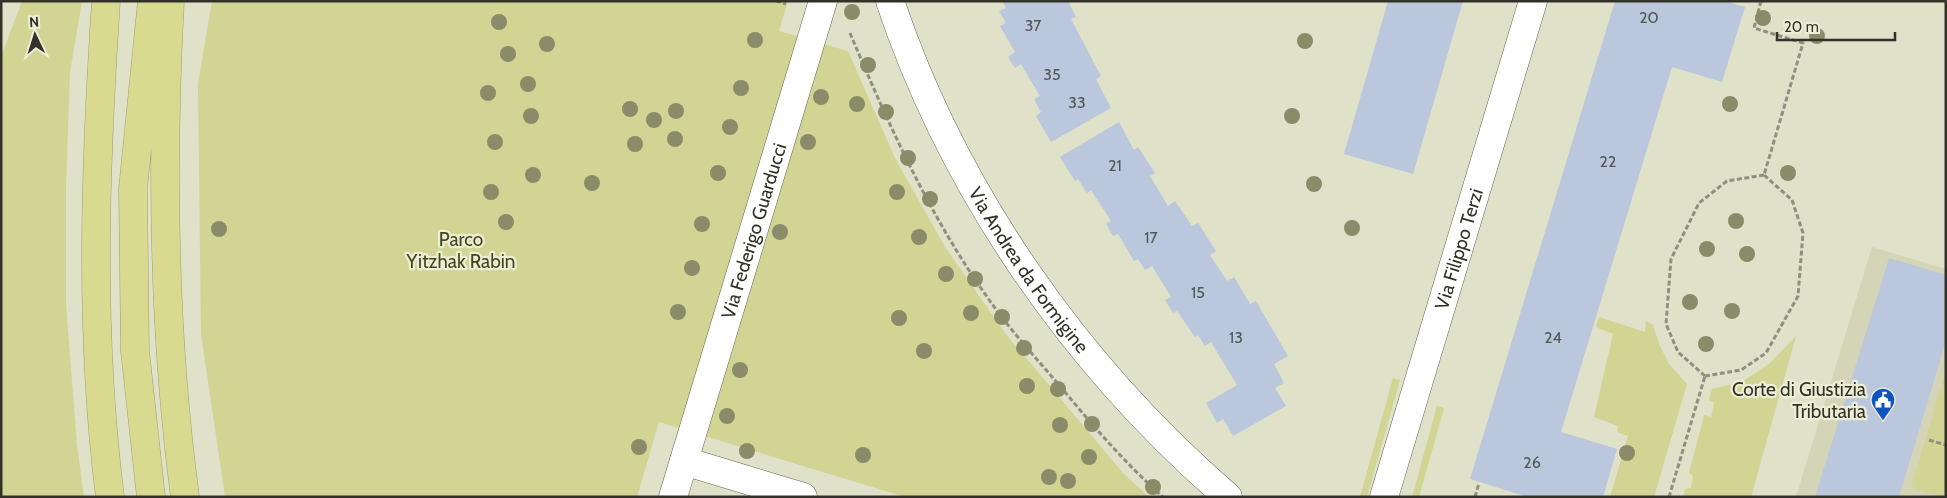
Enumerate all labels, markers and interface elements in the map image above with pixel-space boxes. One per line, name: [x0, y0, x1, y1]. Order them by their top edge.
house number: 20: [1639, 8, 1659, 27]
north arrow: [10, 10, 60, 60]
scale bar: [1777, 10, 1894, 42]
text: N: [29, 13, 40, 31]
house number: 37: [1025, 16, 1041, 35]
text: 20 m: [1784, 18, 1819, 36]
house number: 35: [1043, 65, 1061, 84]
house number: 33: [1068, 93, 1086, 112]
street label: Via Federigo Guarducci: [716, 140, 791, 322]
house number: 22: [1600, 152, 1616, 171]
house number: 21: [1108, 156, 1122, 175]
street label: Via Andrea da Formigine: [964, 183, 1094, 358]
street label: Via Filippo Terzi: [1429, 186, 1488, 312]
park label: Parco Yitzhak Rabin: [406, 228, 515, 273]
house number: 17: [1144, 228, 1158, 247]
house number: 15: [1191, 283, 1205, 302]
house number: 13: [1229, 328, 1243, 347]
house number: 24: [1544, 328, 1562, 347]
place label: Corte di Giustizia Tributaria: [1732, 378, 1866, 423]
public building icon: Corte di Giustizia Tributaria: [1870, 387, 1896, 421]
house number: 26: [1523, 453, 1541, 472]

